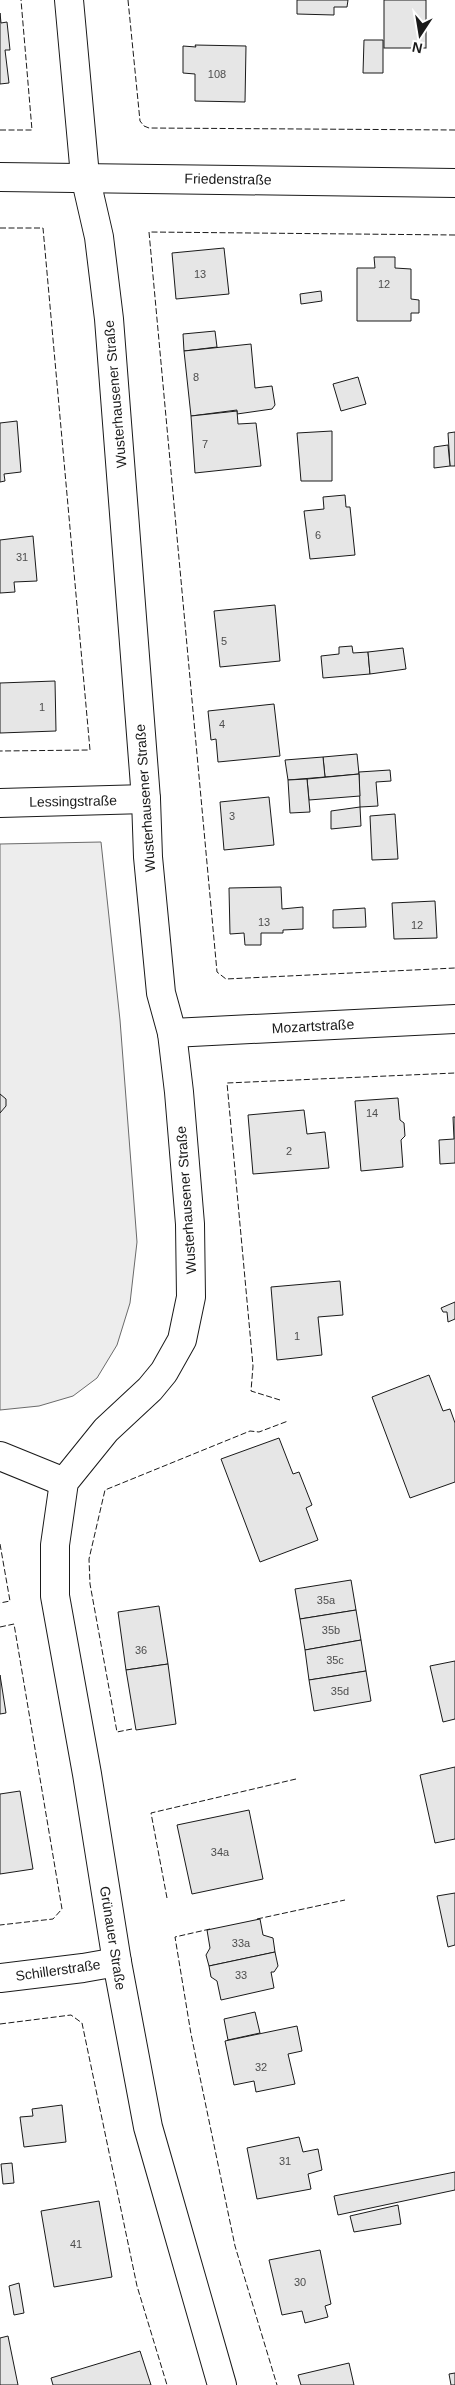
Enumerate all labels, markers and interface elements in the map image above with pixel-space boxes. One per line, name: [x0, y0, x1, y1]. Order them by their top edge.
north arrow: [395, 10, 445, 60]
text: N: [411, 39, 424, 57]
house number: 108: [208, 68, 226, 80]
street label: Friedenstraße: [184, 170, 272, 188]
house number: 13: [194, 268, 206, 280]
house number: 12: [378, 278, 390, 290]
street label: Wusterhausener Straße: [101, 319, 129, 469]
house number: 8: [193, 371, 199, 383]
house number: 7: [202, 438, 208, 450]
house number: 6: [315, 529, 321, 541]
house number: 31: [16, 551, 28, 563]
house number: 5: [221, 635, 227, 647]
house number: 1: [39, 701, 45, 713]
house number: 4: [219, 718, 225, 730]
street label: Wusterhausener Straße: [132, 723, 158, 873]
street label: Lessingstraße: [29, 792, 117, 810]
house number: 3: [229, 810, 235, 822]
house number: 13: [258, 916, 270, 928]
house number: 12: [411, 919, 423, 931]
street label: Mozartstraße: [271, 1016, 355, 1036]
house number: 14: [366, 1107, 378, 1119]
street label: Wusterhausener Straße: [173, 1125, 199, 1275]
house number: 2: [286, 1145, 292, 1157]
house number: 1: [294, 1330, 300, 1342]
house number: 35a: [317, 1594, 336, 1606]
house number: 35b: [322, 1624, 340, 1636]
house number: 36: [135, 1644, 147, 1656]
house number: 35c: [326, 1654, 344, 1666]
house number: 35d: [331, 1685, 349, 1697]
house number: 34a: [211, 1846, 230, 1858]
street label: Grünauer Straße: [97, 1885, 129, 1991]
house number: 33a: [232, 1937, 251, 1949]
street label: Schillerstraße: [15, 1956, 102, 1984]
house number: 33: [235, 1969, 247, 1981]
house number: 32: [255, 2061, 267, 2073]
house number: 31: [279, 2155, 291, 2167]
house number: 41: [70, 2238, 82, 2250]
house number: 30: [294, 2276, 306, 2288]

